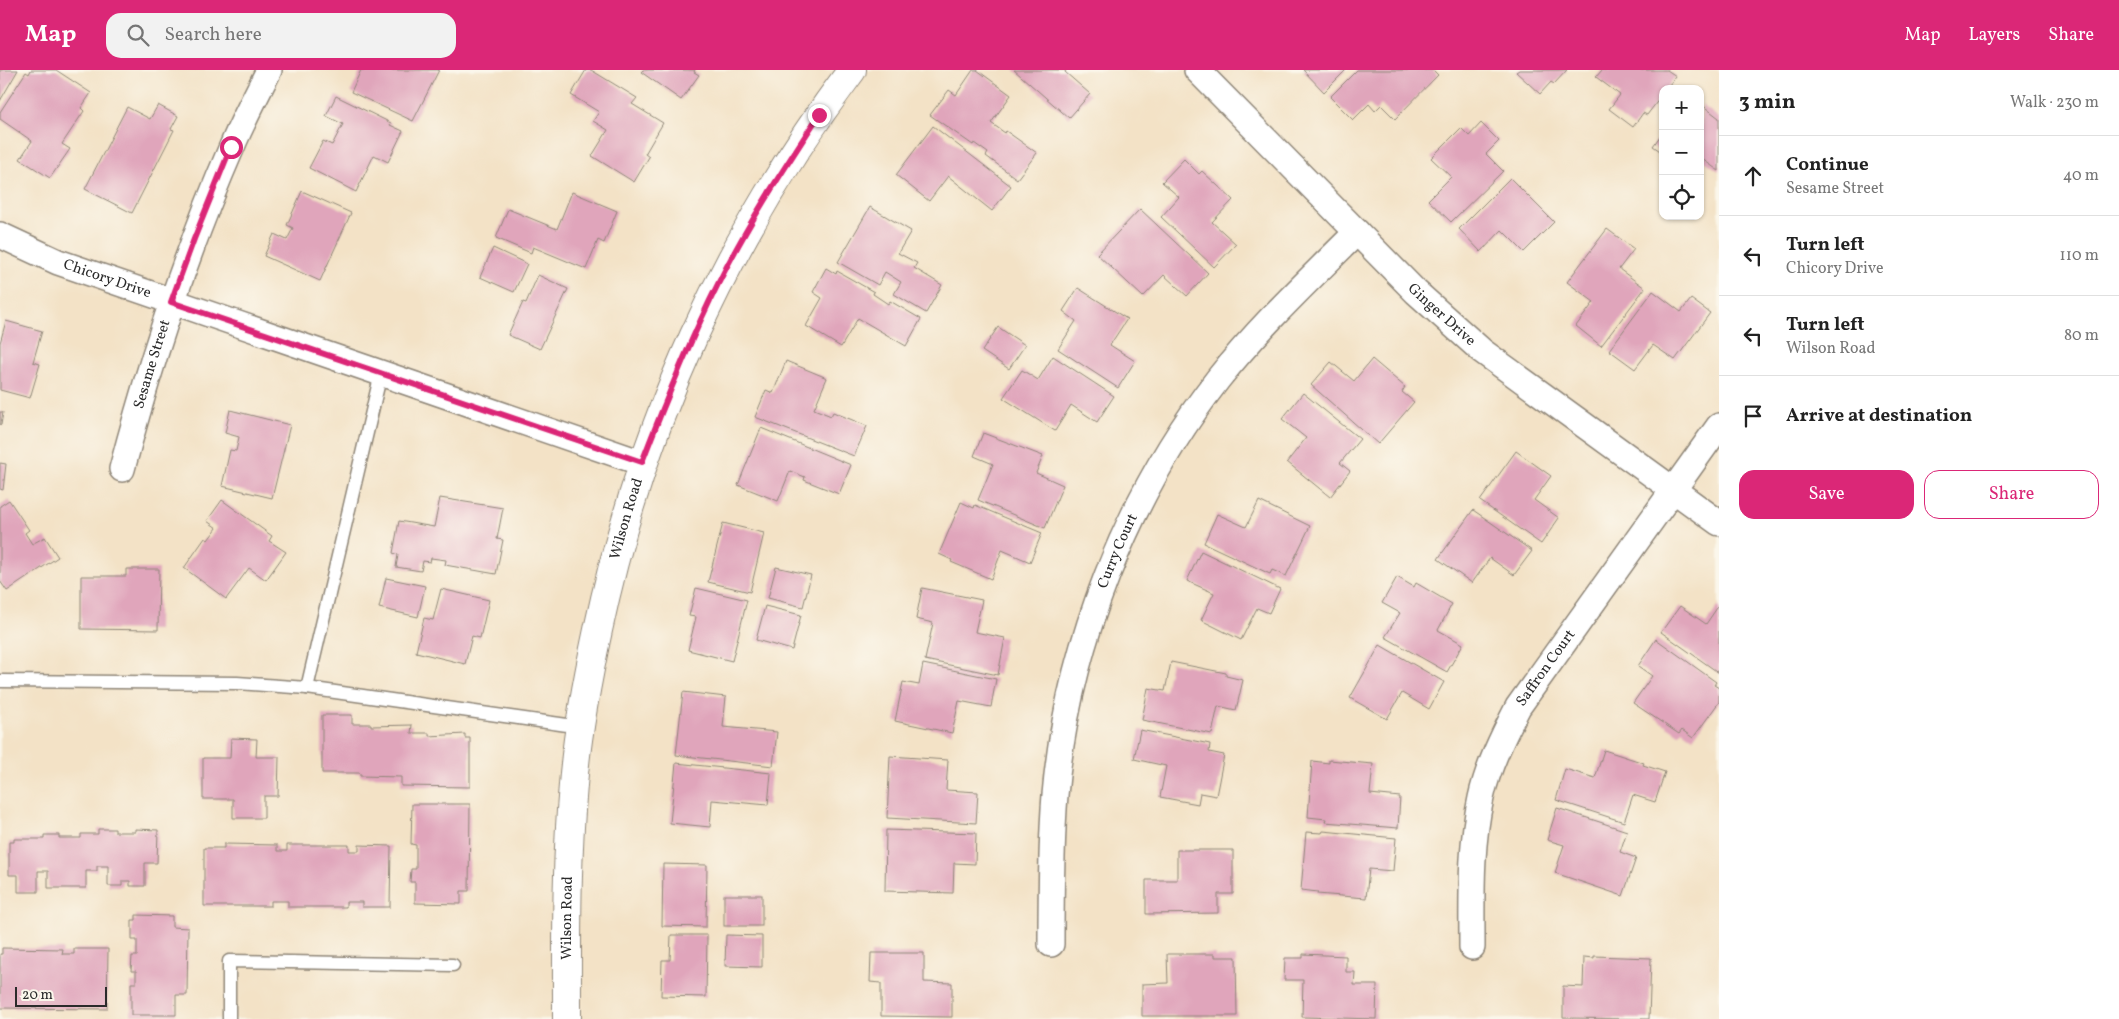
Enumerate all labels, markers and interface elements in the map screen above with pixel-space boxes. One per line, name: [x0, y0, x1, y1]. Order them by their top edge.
search box: [106, 13, 456, 58]
text: Map: [25, 18, 76, 52]
icon: search: [124, 21, 152, 49]
text: Search here: [164, 22, 262, 48]
text: Map: [1904, 23, 1940, 48]
text: Layers: [1968, 23, 2020, 48]
text: Share: [2048, 23, 2094, 48]
map controls: [1659, 85, 1704, 220]
button: +: [1659, 85, 1704, 130]
text: 3 min: [1739, 88, 1795, 117]
text: Walk · 230 m: [2010, 92, 2099, 114]
route end: [808, 104, 831, 127]
button: −: [1659, 130, 1704, 175]
route start: [220, 136, 243, 159]
text: Continue: [1786, 152, 1869, 178]
icon: ahead: [1739, 162, 1767, 190]
text: 40 m: [2063, 165, 2099, 187]
button: locate: [1659, 175, 1704, 220]
text: Sesame Street: [1786, 178, 1884, 200]
text: Turn left: [1786, 232, 1865, 258]
icon: left: [1739, 242, 1767, 270]
text: 110 m: [2060, 245, 2099, 267]
street label: Chicory Drive: [60, 254, 154, 304]
text: Chicory Drive: [1786, 258, 1884, 280]
street label: Ginger Drive: [1403, 279, 1480, 351]
text: Turn left: [1786, 312, 1865, 338]
street label: Sesame Street: [129, 317, 176, 411]
icon: left: [1739, 322, 1767, 350]
text: 80 m: [2064, 325, 2099, 347]
text: Wilson Road: [1786, 338, 1875, 360]
icon: arrive: [1739, 402, 1767, 430]
text: Arrive at destination: [1786, 403, 1972, 429]
button: Save: [1739, 470, 1914, 519]
button: Share: [1924, 470, 2099, 519]
street label: Wilson Road: [605, 475, 648, 562]
street label: Curry Court: [1093, 510, 1143, 591]
street label: Saffron Court: [1511, 625, 1581, 711]
street label: Wilson Road: [556, 876, 578, 960]
scale bar: [15, 984, 108, 1007]
text: 20 m: [22, 986, 53, 1005]

